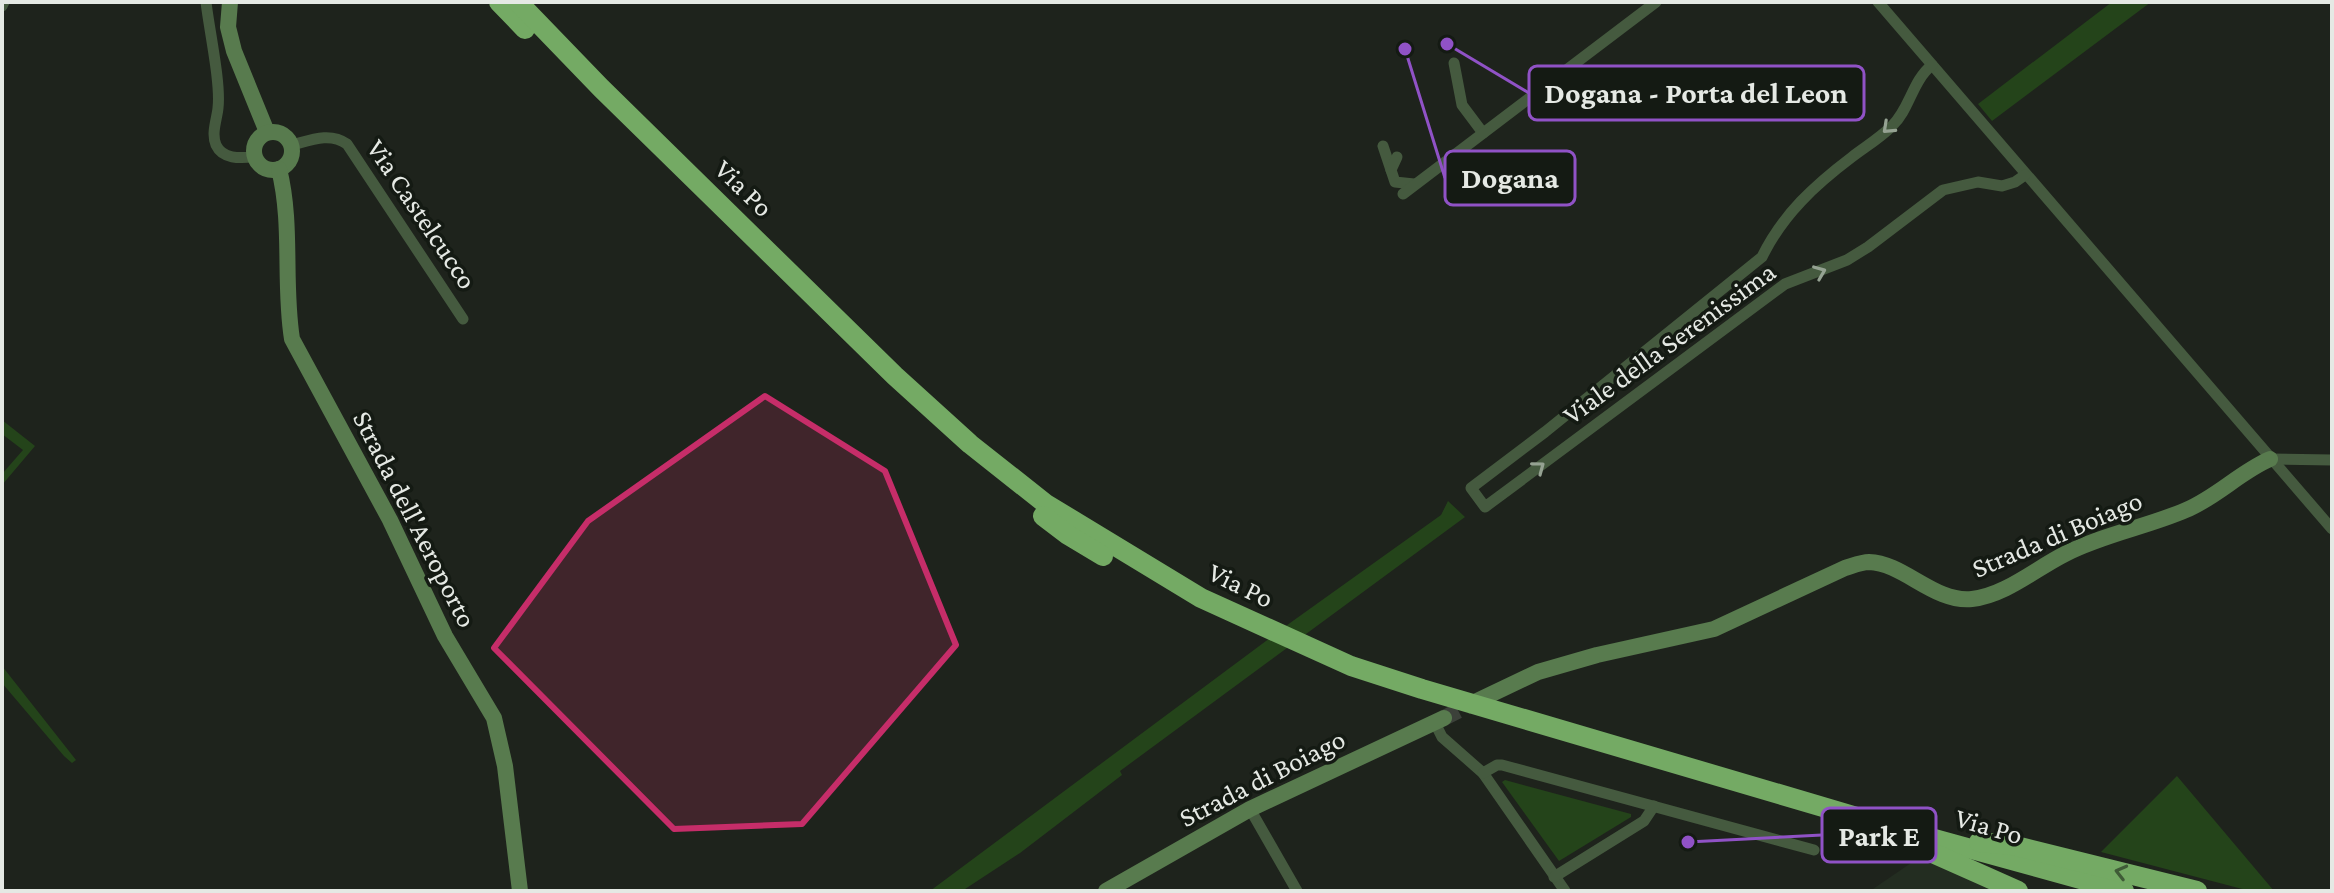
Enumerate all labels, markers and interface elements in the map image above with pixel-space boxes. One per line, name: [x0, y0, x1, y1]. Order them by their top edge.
callout: Dogana - Porta del Leon: [1529, 66, 1864, 120]
text: Dogana - Porta del Leon: [1544, 76, 1848, 109]
one-way arrow: [1883, 118, 1897, 133]
street label: Via Castelcucco: [361, 133, 483, 295]
callout: Dogana: [1445, 151, 1575, 205]
street label: Via Po: [709, 153, 779, 223]
text: Dogana: [1461, 161, 1559, 194]
street label: Viale della Serenissima: [1557, 256, 1781, 430]
one-way arrow: [1812, 265, 1826, 282]
street label: Strada dell'Aeroporto: [347, 406, 483, 632]
one-way arrow: [1530, 462, 1544, 477]
street label: Strada di Boiago: [1967, 484, 2147, 584]
street label: Via Po: [1203, 556, 1279, 614]
street label: Strada di Boiago: [1174, 723, 1350, 833]
street label: Via Po: [1952, 802, 2026, 850]
callout: Park E: [1822, 808, 1936, 862]
text: Park E: [1838, 819, 1920, 852]
one-way arrow: [2115, 865, 2129, 882]

